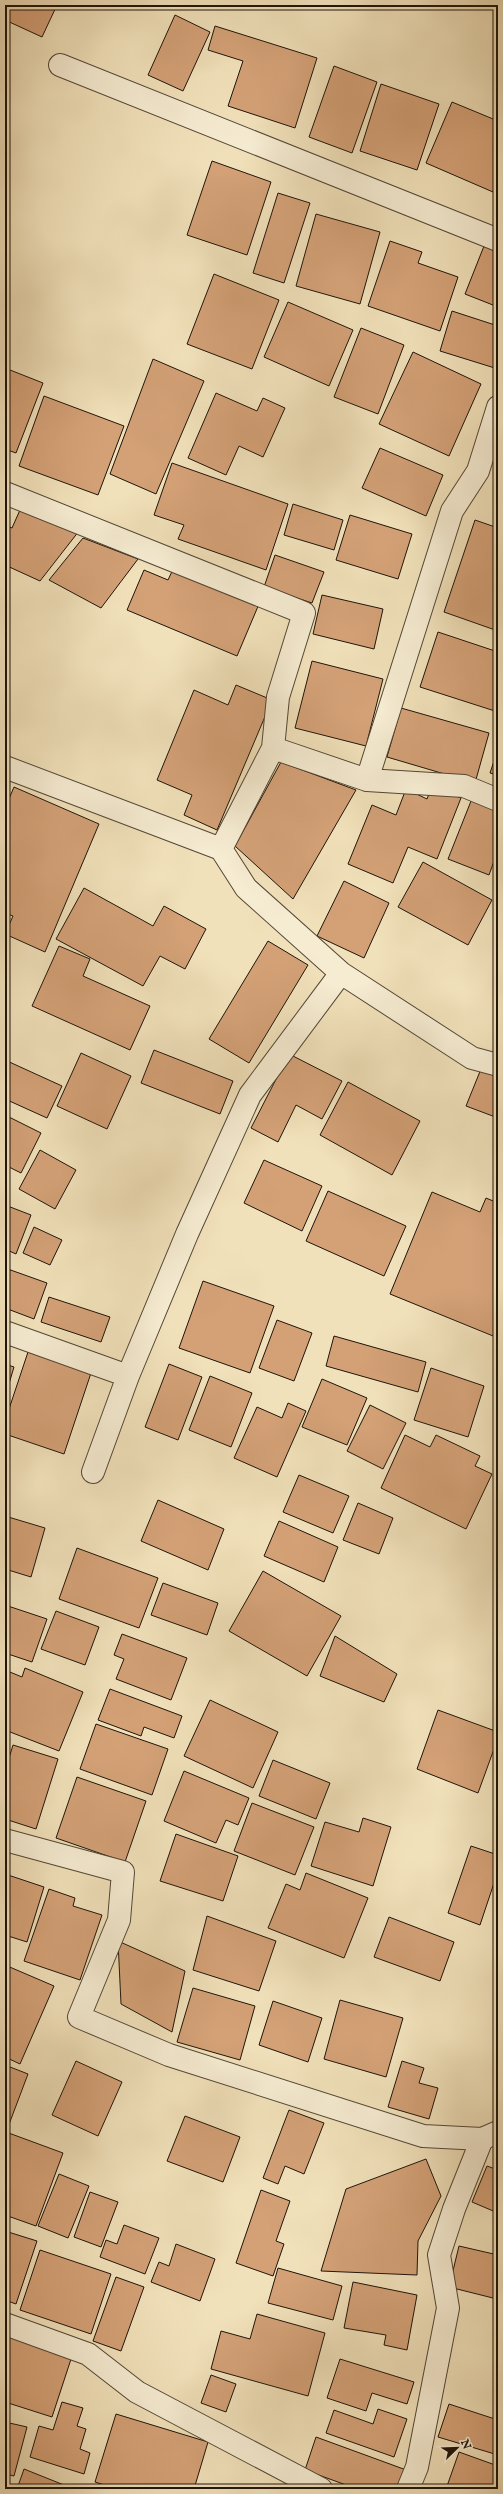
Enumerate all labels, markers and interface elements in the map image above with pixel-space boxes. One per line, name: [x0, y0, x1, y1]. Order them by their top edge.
north arrow: [437, 2428, 477, 2468]
text: N: [457, 2436, 474, 2452]

